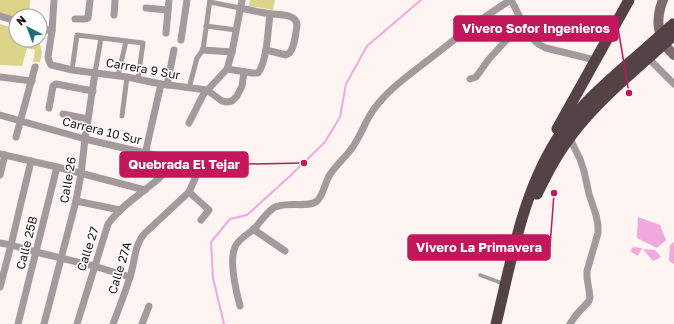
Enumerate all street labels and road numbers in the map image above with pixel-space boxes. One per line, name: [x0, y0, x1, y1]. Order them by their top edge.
street label: Carrera 9 Sur: [105, 55, 182, 82]
street label: Carrera 10 Sur: [61, 113, 144, 148]
street label: Calle 26: [56, 156, 79, 204]
street label: Calle 25B: [13, 215, 40, 271]
street label: Calle 27: [73, 225, 102, 273]
street label: Calle 27A: [104, 240, 135, 296]

